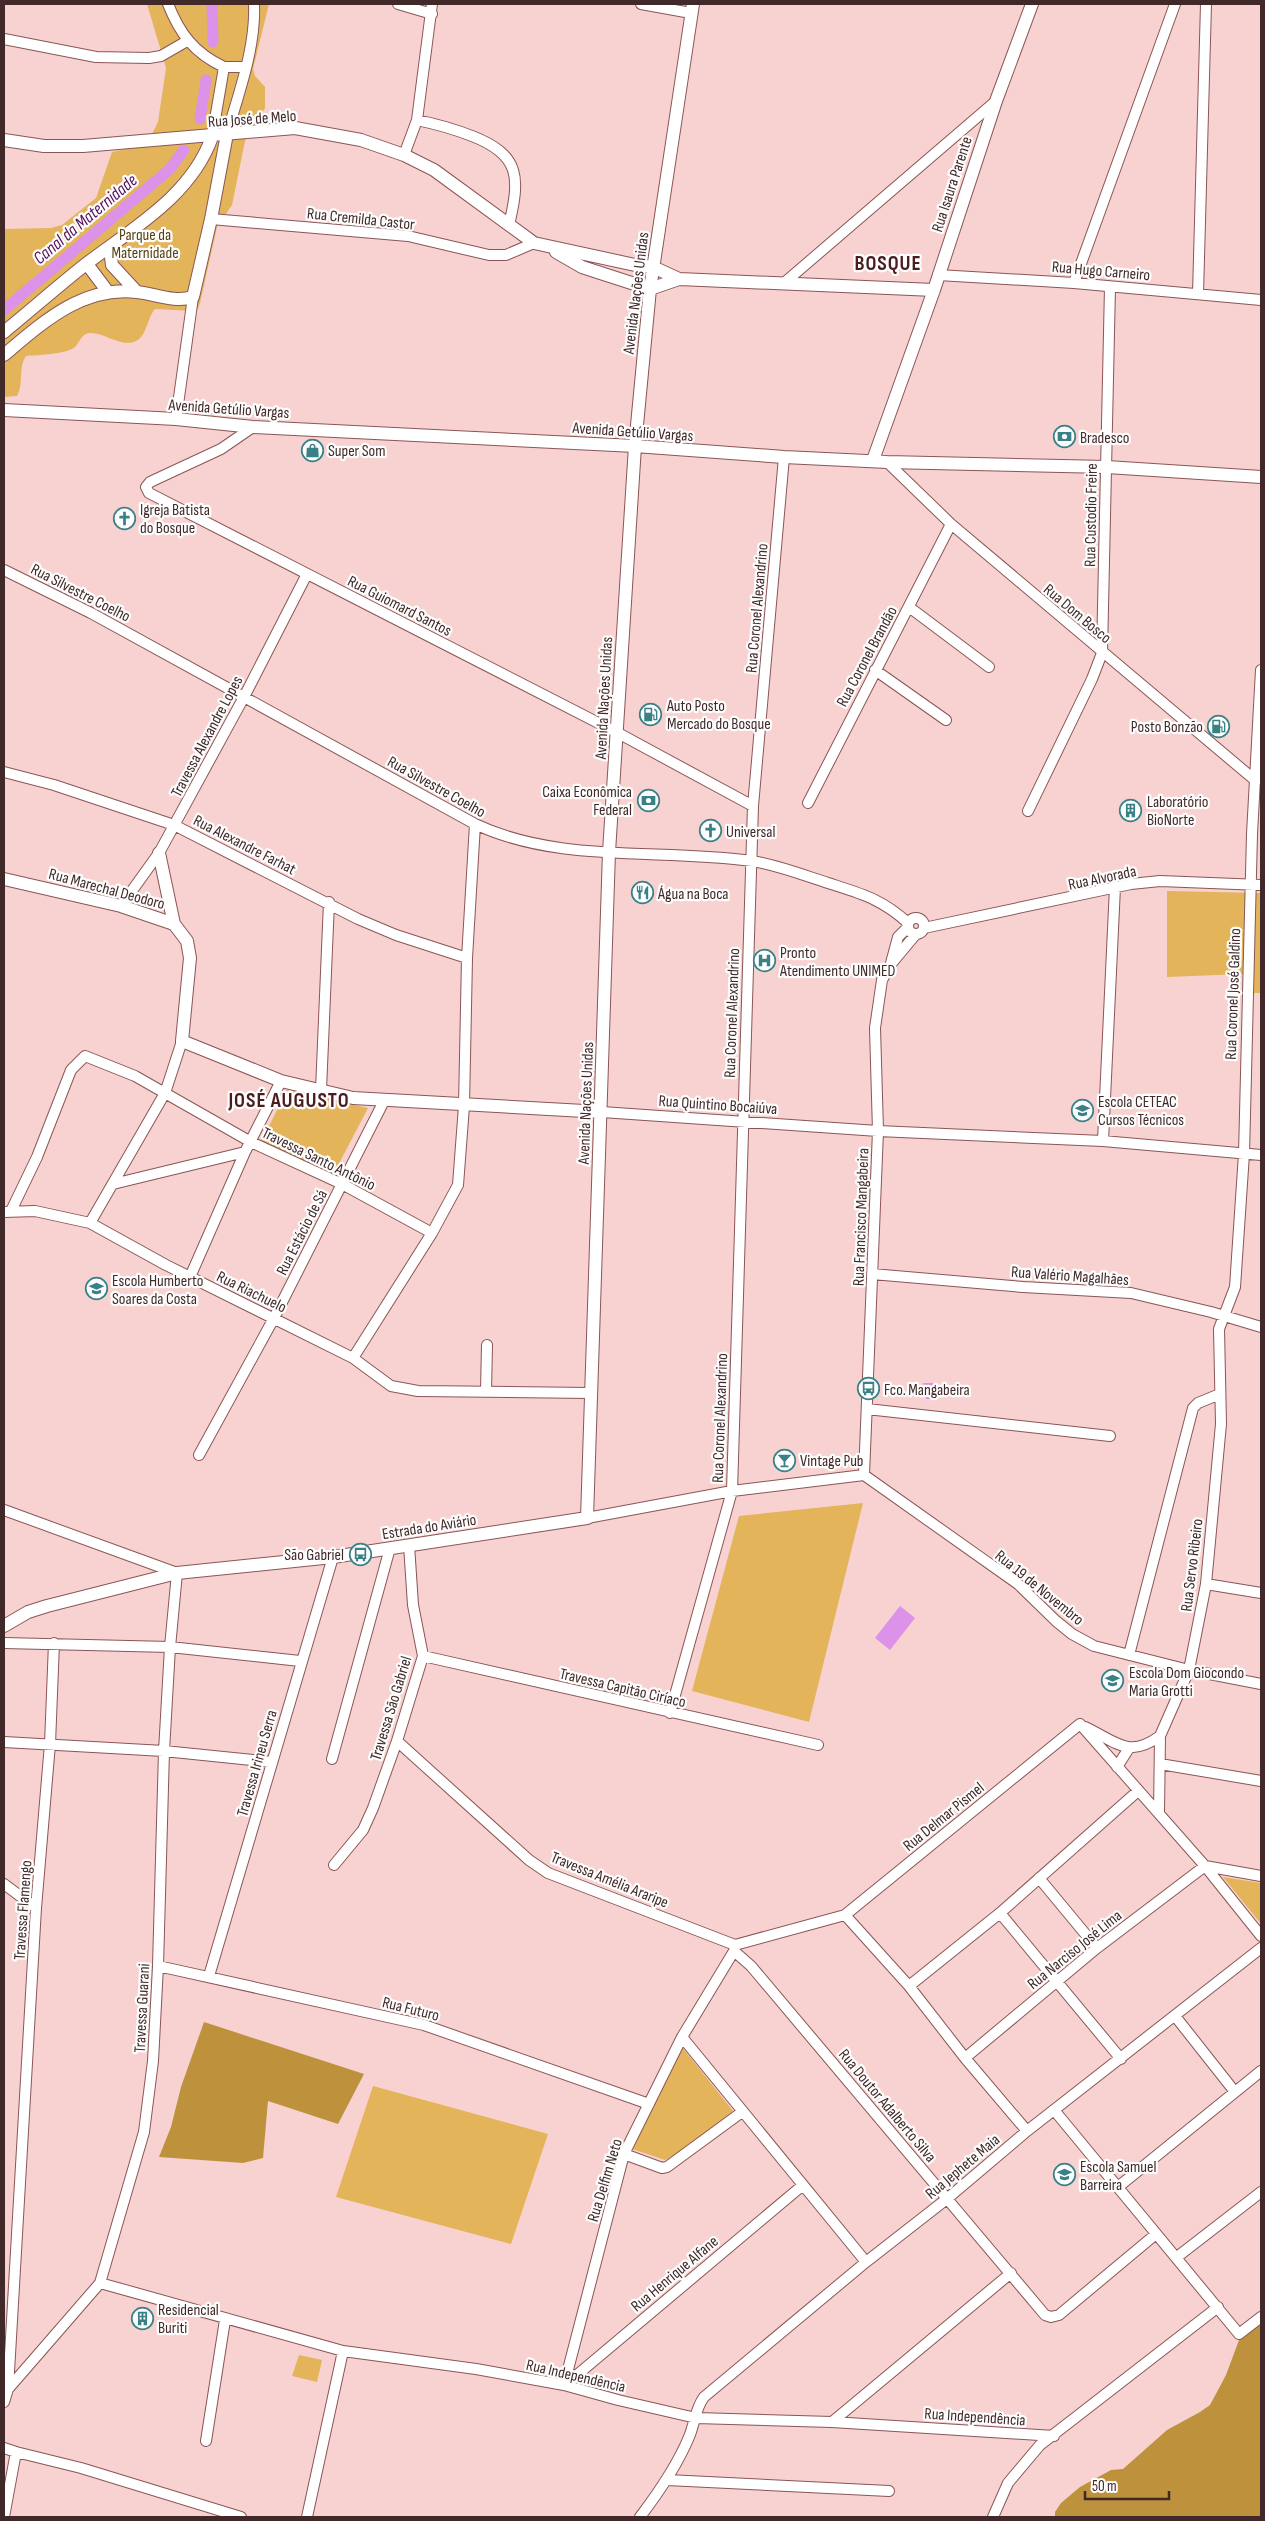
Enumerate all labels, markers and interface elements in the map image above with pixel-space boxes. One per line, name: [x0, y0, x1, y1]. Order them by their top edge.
street label: Rua José de Melo: [207, 107, 297, 132]
street label: Rua Isaura Parente: [928, 134, 977, 235]
water label: Canal da Maternidade: [29, 170, 142, 269]
street label: Rua Cremilda Castor: [306, 204, 416, 235]
park label: Parque da Maternidade: [111, 226, 179, 263]
street label: Avenida Nações Unidas: [619, 231, 653, 356]
district label: BOSQUE: [854, 251, 922, 276]
street label: Rua Hugo Carneiro: [1051, 258, 1151, 285]
street label: Avenida Getúlio Vargas: [167, 396, 290, 423]
street label: Avenida Getúlio Vargas: [571, 419, 694, 446]
bank icon: Bradesco: [1052, 425, 1076, 449]
place label: Bradesco: [1080, 429, 1129, 448]
shop icon: Super Som: [300, 438, 324, 462]
place label: Super Som: [328, 442, 386, 461]
street label: Rua Custodio Freire: [1081, 463, 1102, 567]
place label: Igreja Batista do Bosque: [140, 501, 210, 538]
church icon: Igreja Batista do Bosque: [112, 506, 136, 530]
street label: Rua Coronel Alexandrino: [742, 543, 773, 674]
street label: Rua Silvestre Coelho: [27, 560, 133, 627]
street label: Rua Guiomard Santos: [344, 572, 455, 641]
street label: Rua Dom Bosco: [1039, 580, 1115, 648]
street label: Rua Coronel Brandão: [833, 603, 902, 710]
street label: Avenida Nações Unidas: [592, 636, 617, 761]
street label: Travessa Alexandre Lopes: [167, 673, 247, 801]
place label: Auto Posto Mercado do Bosque: [666, 697, 771, 734]
fuel station icon: Auto Posto Mercado do Bosque: [639, 702, 663, 726]
fuel station icon: Posto Bonzão: [1207, 714, 1231, 738]
place label: Posto Bonzão: [1131, 718, 1203, 737]
street label: Rua Silvestre Coelho: [384, 753, 489, 822]
place label: Caixa Econômica Federal: [542, 783, 632, 820]
bank icon: Caixa Econômica Federal: [636, 788, 660, 812]
place label: Laboratório BioNorte: [1147, 793, 1208, 830]
building icon: Laboratório BioNorte: [1119, 798, 1143, 822]
street label: Rua Alexandre Farhat: [190, 811, 299, 879]
church icon: Universal: [698, 819, 722, 843]
place label: Universal: [726, 823, 775, 842]
street label: Rua Alvorada: [1067, 862, 1138, 895]
street label: Rua Marechal Deodoro: [46, 865, 167, 914]
restaurant icon: Água na Boca: [630, 881, 654, 905]
place label: Água na Boca: [657, 885, 729, 904]
street label: Rua Coronel José Galdino: [1222, 928, 1245, 1060]
place label: Pronto Atendimento UNIMED: [779, 944, 896, 981]
street label: Rua Coronel Alexandrino: [721, 948, 744, 1078]
hospital icon: Pronto Atendimento UNIMED: [752, 949, 776, 973]
street label: Avenida Nações Unidas: [575, 1041, 598, 1166]
district label: JOSÉ AUGUSTO: [227, 1088, 350, 1113]
street label: Rua Quintino Bocaiúva: [658, 1092, 778, 1119]
place label: Escola CETEAC Cursos Técnicos: [1098, 1093, 1184, 1130]
school or university icon: Escola CETEAC Cursos Técnicos: [1070, 1098, 1094, 1122]
street label: Travessa Santo Antônio: [258, 1124, 378, 1195]
street label: Rua Francisco Mangabeira: [850, 1148, 873, 1286]
street label: Rua Estácio de Sá: [273, 1187, 332, 1279]
street label: Rua Valério Magalhães: [1010, 1263, 1130, 1290]
street label: Rua Riachuelo: [213, 1267, 289, 1317]
place label: Escola Humberto Soares da Costa: [112, 1272, 203, 1309]
school or university icon: Escola Humberto Soares da Costa: [84, 1277, 108, 1301]
street label: Rua Coronel Alexandrino: [709, 1353, 732, 1483]
bus stop icon: Fco. Mangabeira: [856, 1377, 880, 1401]
place label: Fco. Mangabeira: [884, 1381, 970, 1400]
bar icon: Vintage Pub: [772, 1448, 796, 1472]
place label: Vintage Pub: [800, 1452, 863, 1471]
street label: Estrada do Aviário: [381, 1511, 478, 1544]
street label: Rua Servo Ribeiro: [1177, 1518, 1208, 1613]
bus stop icon: São Gabriel: [348, 1542, 372, 1566]
place label: São Gabriel: [284, 1546, 344, 1565]
street label: Rua 19 de Novembro: [991, 1547, 1087, 1630]
street label: Travessa São Gabriel: [367, 1654, 416, 1763]
place label: Escola Dom Giocondo Maria Grotti: [1129, 1664, 1244, 1701]
street label: Travessa Capitão Ciríaco: [558, 1665, 688, 1712]
school or university icon: Escola Dom Giocondo Maria Grotti: [1101, 1669, 1125, 1693]
street label: Travessa Irineu Serra: [233, 1708, 282, 1819]
street label: Rua Delmar Pismel: [900, 1779, 988, 1856]
street label: Travessa Amélia Araripe: [548, 1848, 671, 1913]
street label: Travessa Flamengo: [11, 1860, 36, 1961]
street label: Rua Narciso José Lima: [1024, 1906, 1126, 1994]
street label: Travessa Guarani: [131, 1963, 154, 2053]
street label: Rua Futuro: [380, 1993, 441, 2026]
street label: Rua Doutor Adalberto Silva: [834, 2046, 940, 2166]
street label: Rua Jephete Maia: [922, 2131, 1004, 2204]
street label: Rua Delfim Neto: [584, 2137, 627, 2224]
place label: Escola Samuel Barreira: [1080, 2158, 1156, 2195]
school or university icon: Escola Samuel Barreira: [1052, 2163, 1076, 2187]
street label: Rua Henrique Alfane: [627, 2232, 722, 2316]
place label: Residencial Buriti: [158, 2301, 219, 2338]
building icon: Residencial Buriti: [130, 2306, 154, 2330]
street label: Rua Independência: [524, 2356, 627, 2397]
street label: Rua Independência: [924, 2404, 1026, 2431]
scale bar: [1085, 2468, 1169, 2500]
text: 50 m: [1092, 2477, 1117, 2496]

